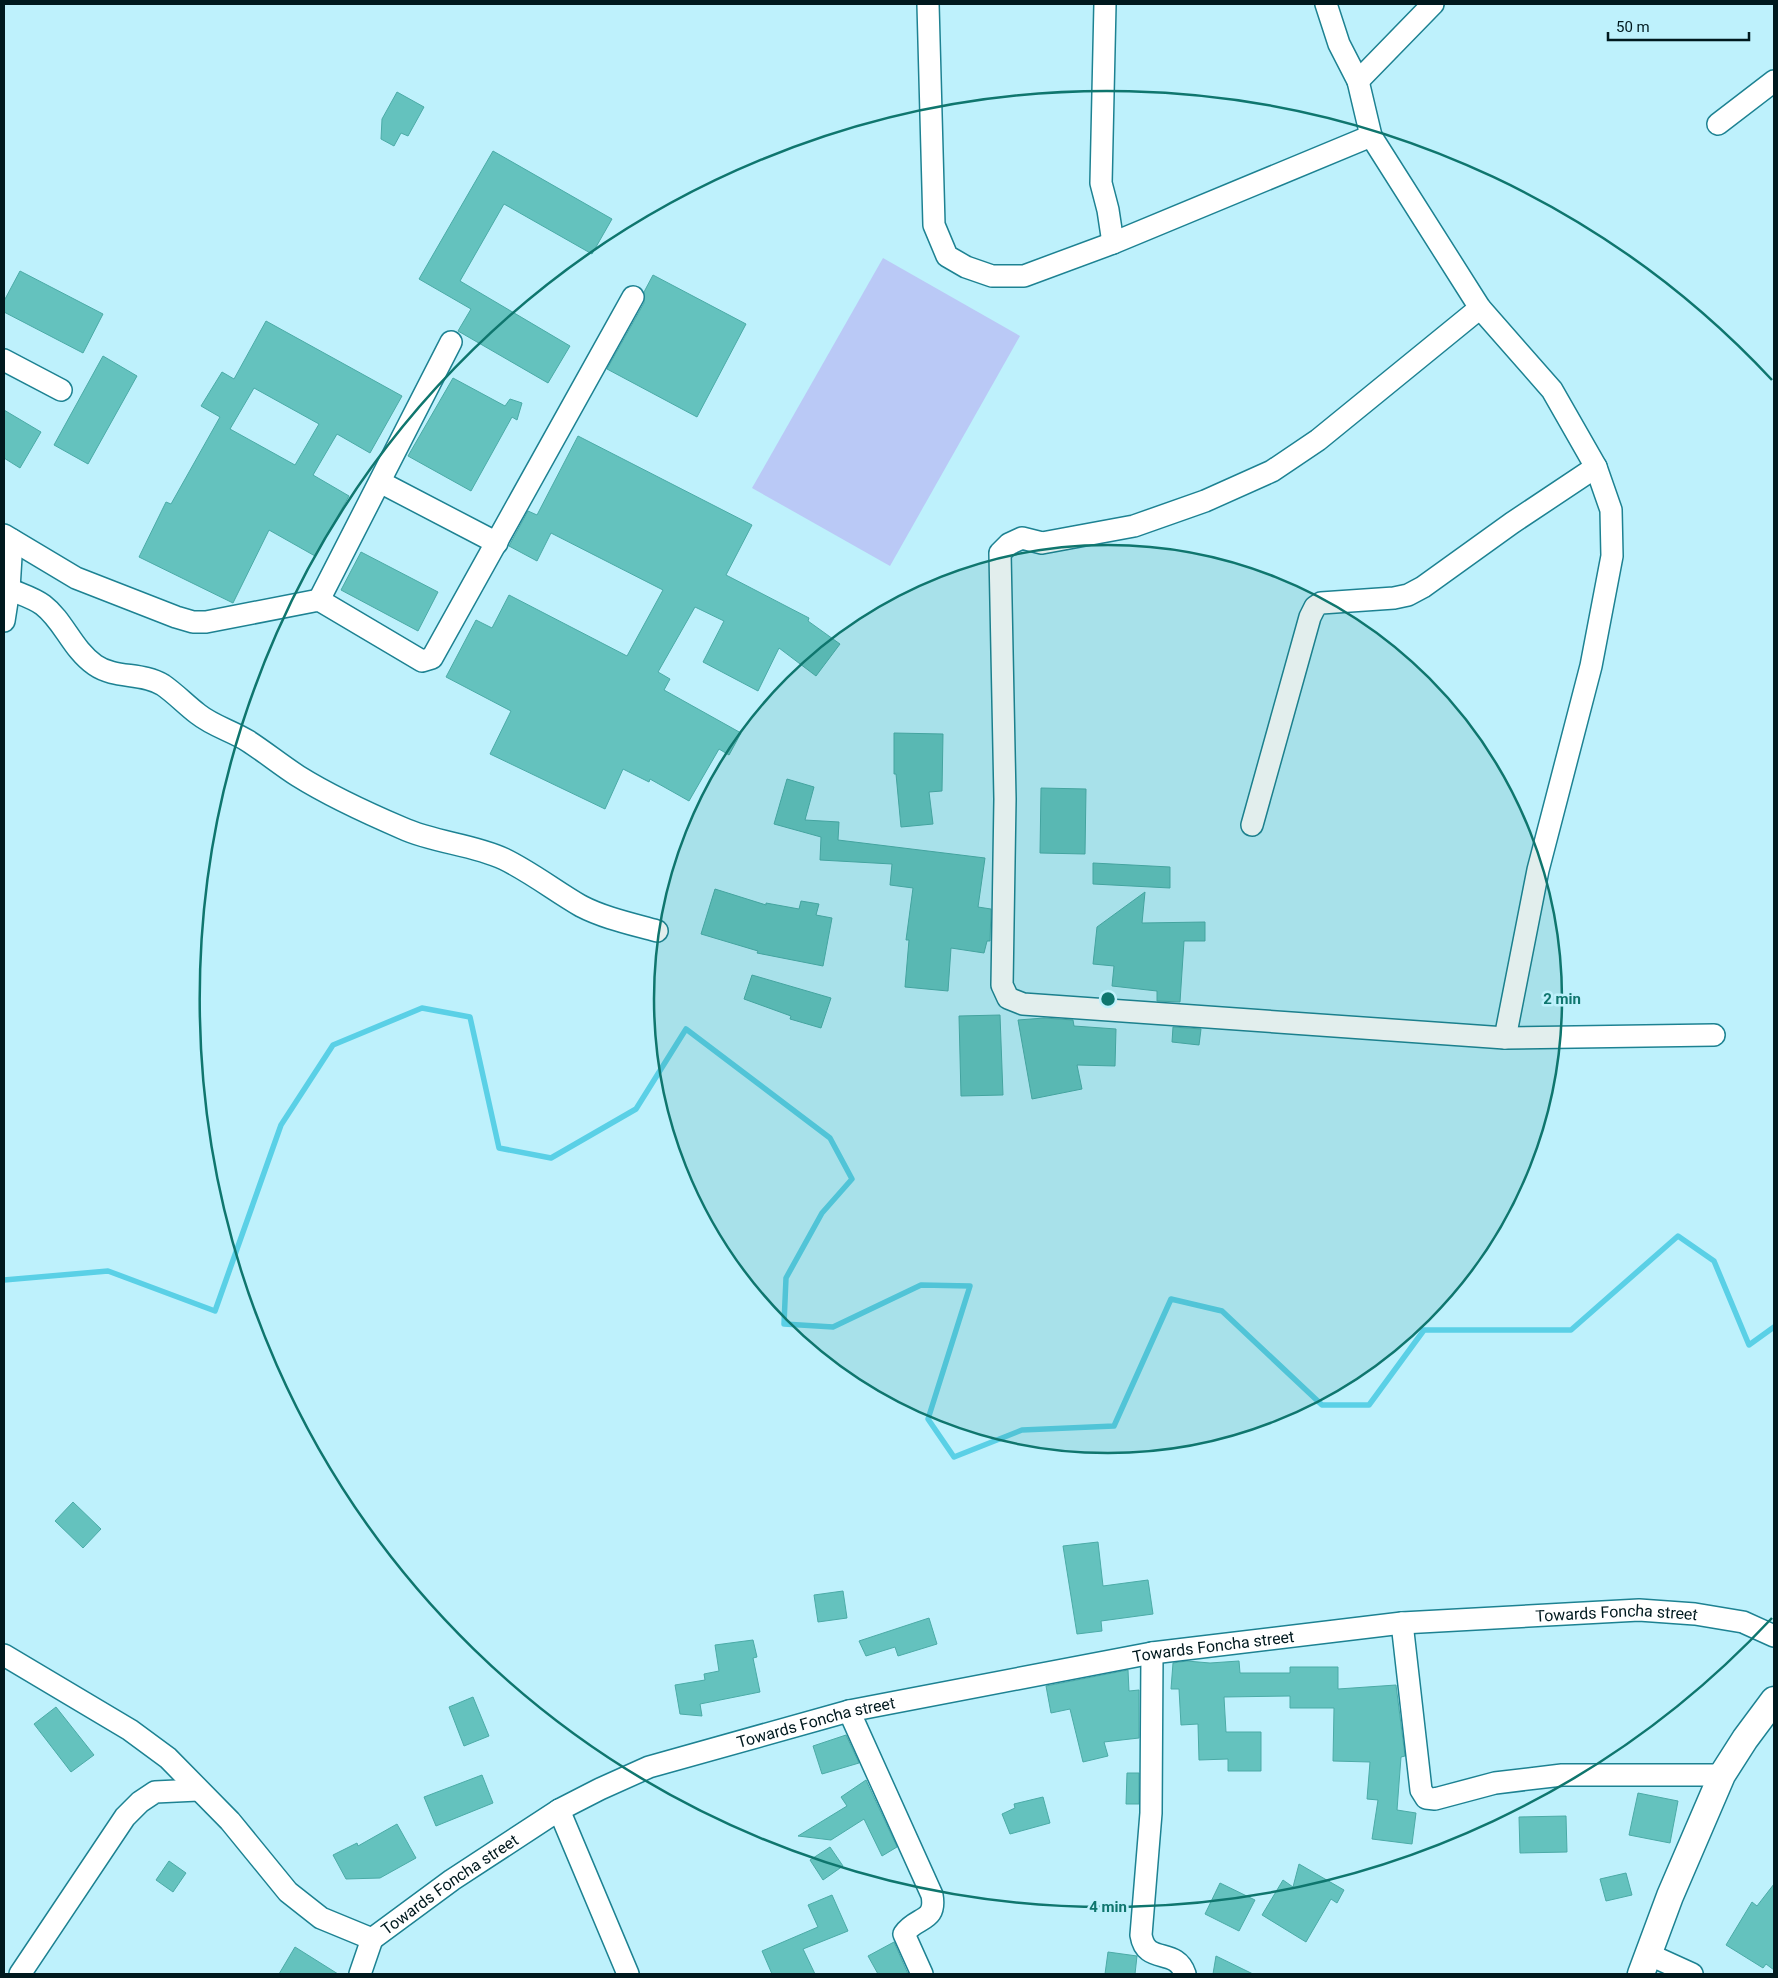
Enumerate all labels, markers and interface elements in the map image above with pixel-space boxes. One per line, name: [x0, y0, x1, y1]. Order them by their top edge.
scale bar: [1608, 10, 1749, 42]
text: 50 m: [1616, 18, 1650, 36]
centre of rings: [1099, 990, 1117, 1008]
text: 2 min: [1543, 990, 1581, 1008]
street label: Towards Foncha street: [1535, 1601, 1699, 1626]
street label: Towards Foncha street: [1131, 1627, 1295, 1667]
street label: Towards Foncha street: [735, 1693, 897, 1752]
street label: Towards Foncha street: [378, 1830, 522, 1939]
text: 4 min: [1089, 1898, 1127, 1916]

